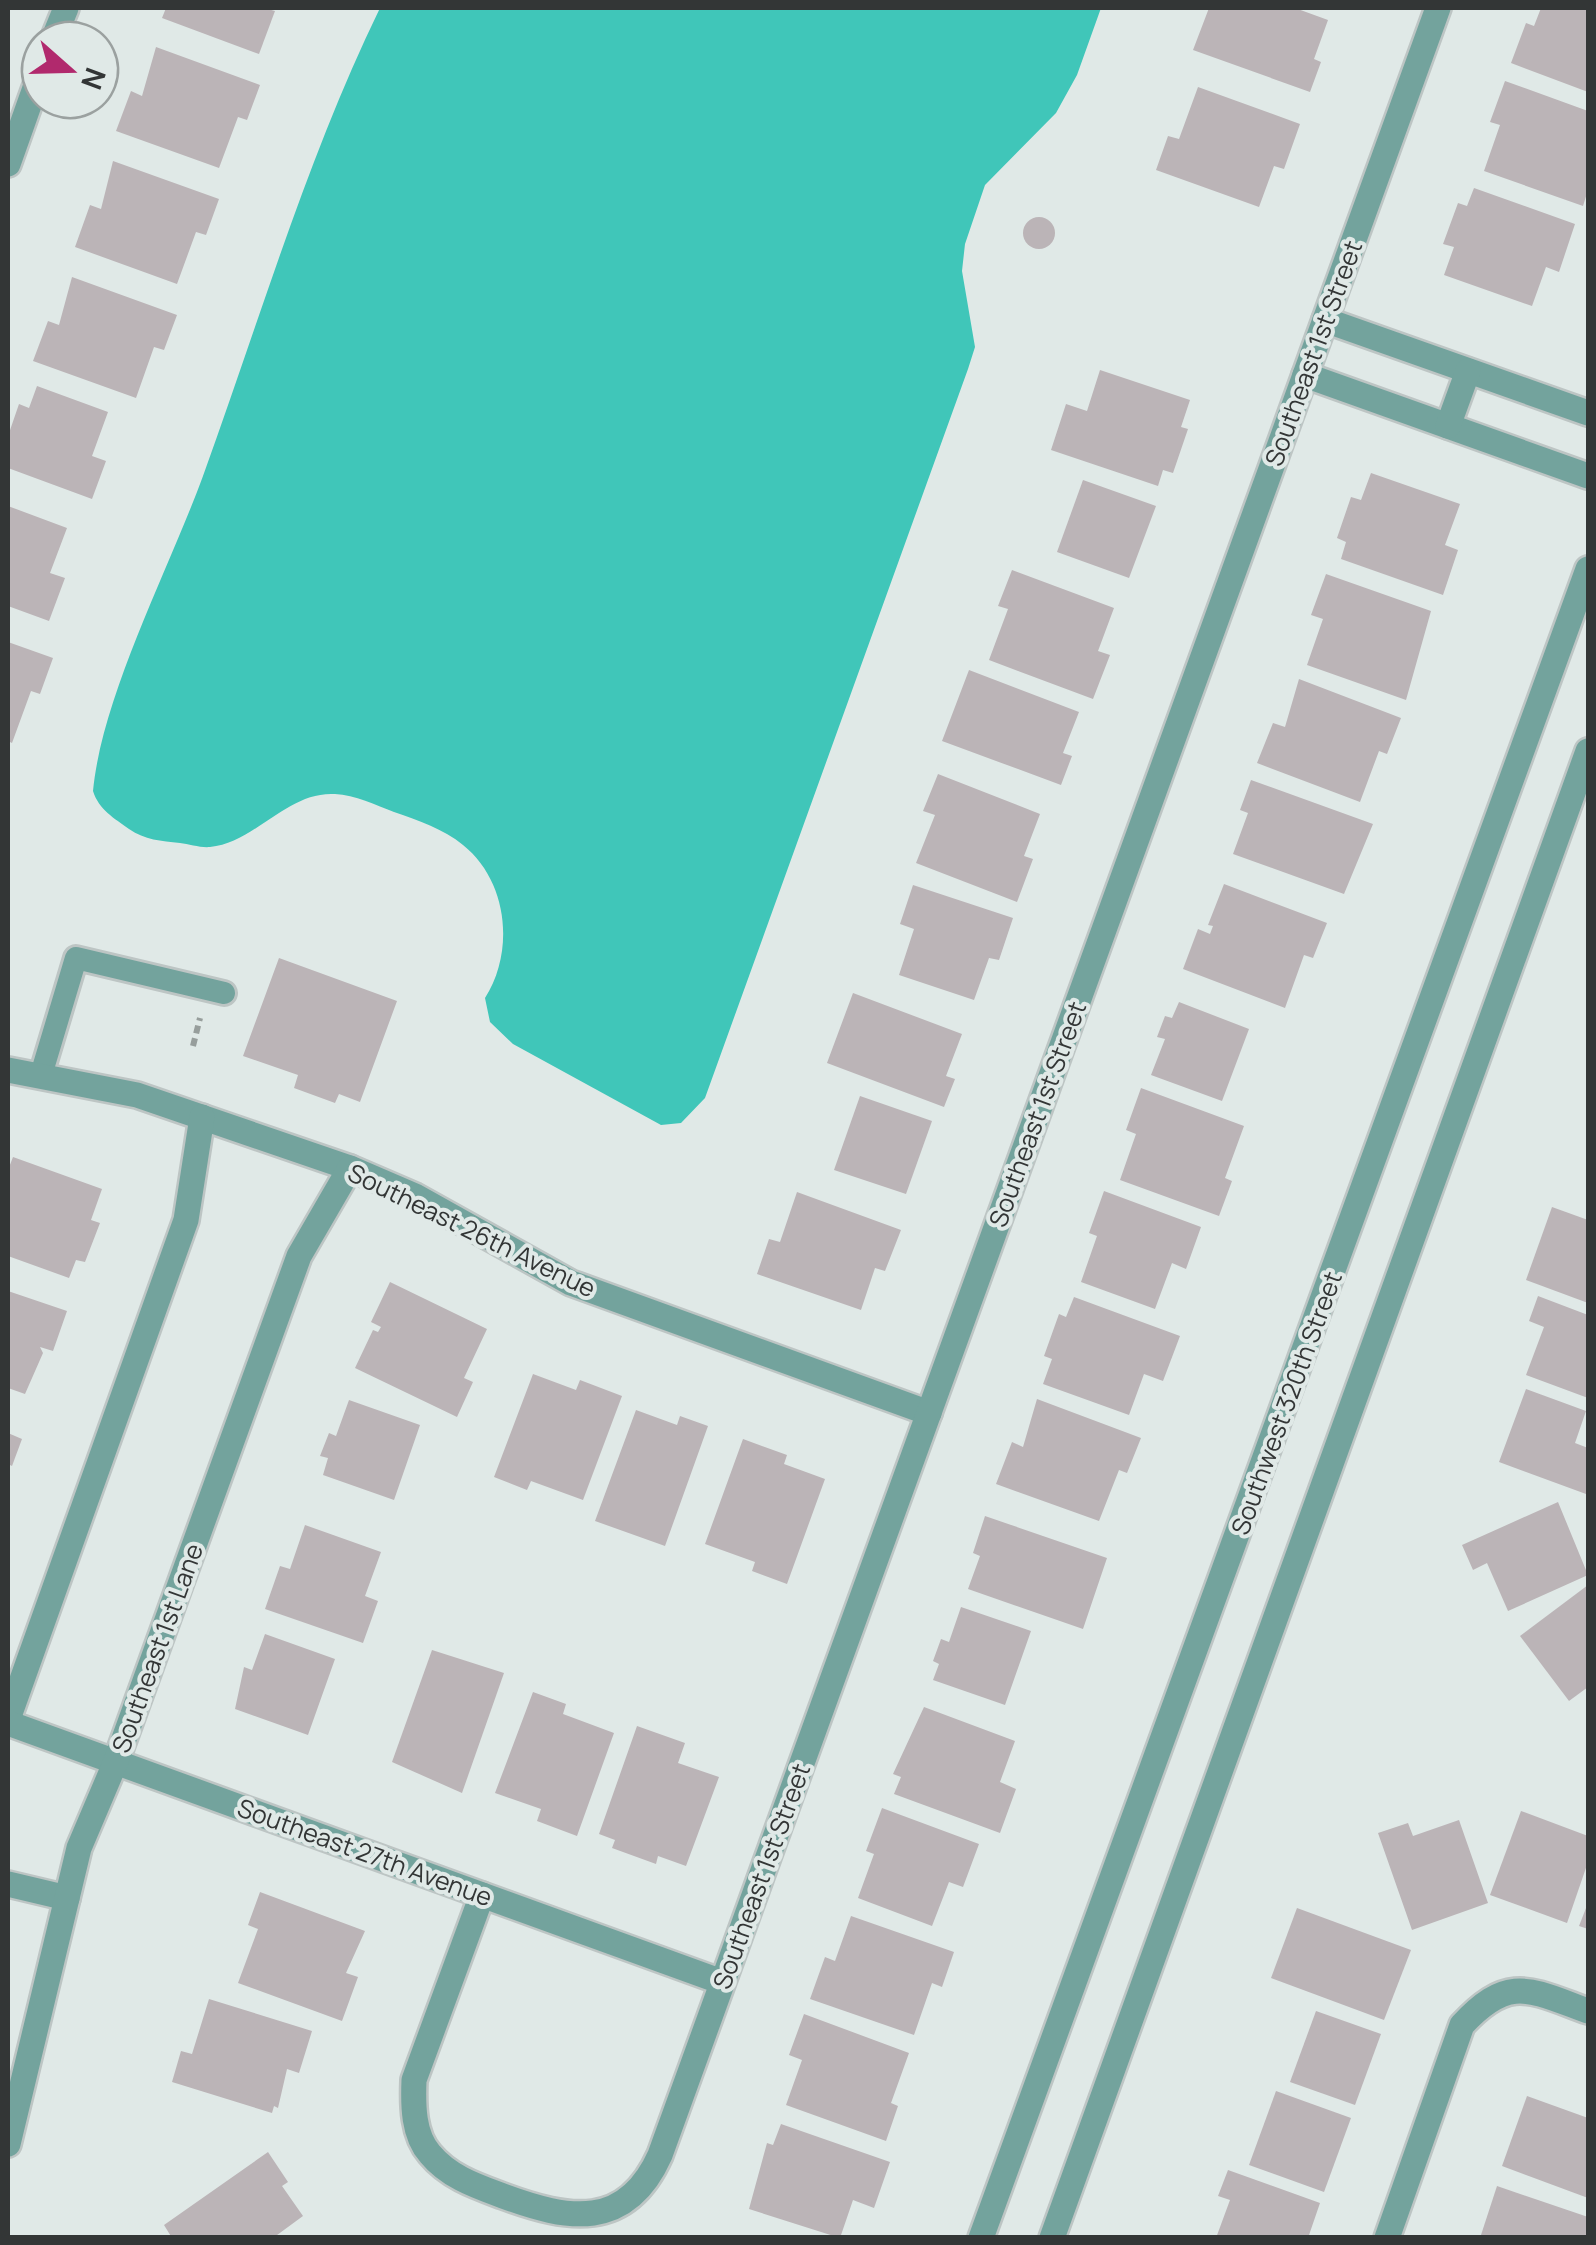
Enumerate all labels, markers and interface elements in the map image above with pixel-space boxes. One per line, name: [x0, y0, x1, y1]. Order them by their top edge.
north arrow: [20, 20, 120, 120]
text: N: [73, 63, 116, 95]
street label: Southeast 1st Street: [1256, 235, 1370, 471]
street label: Southeast 1st Street: [980, 996, 1094, 1232]
street label: Southeast 26th Avenue: [342, 1155, 602, 1305]
street label: Southwest 320th Street: [1222, 1266, 1350, 1540]
street label: Southeast 1st Lane: [103, 1539, 211, 1757]
street label: Southeast 1st Street: [704, 1758, 818, 1994]
street label: Southeast 27th Avenue: [233, 1790, 497, 1914]

